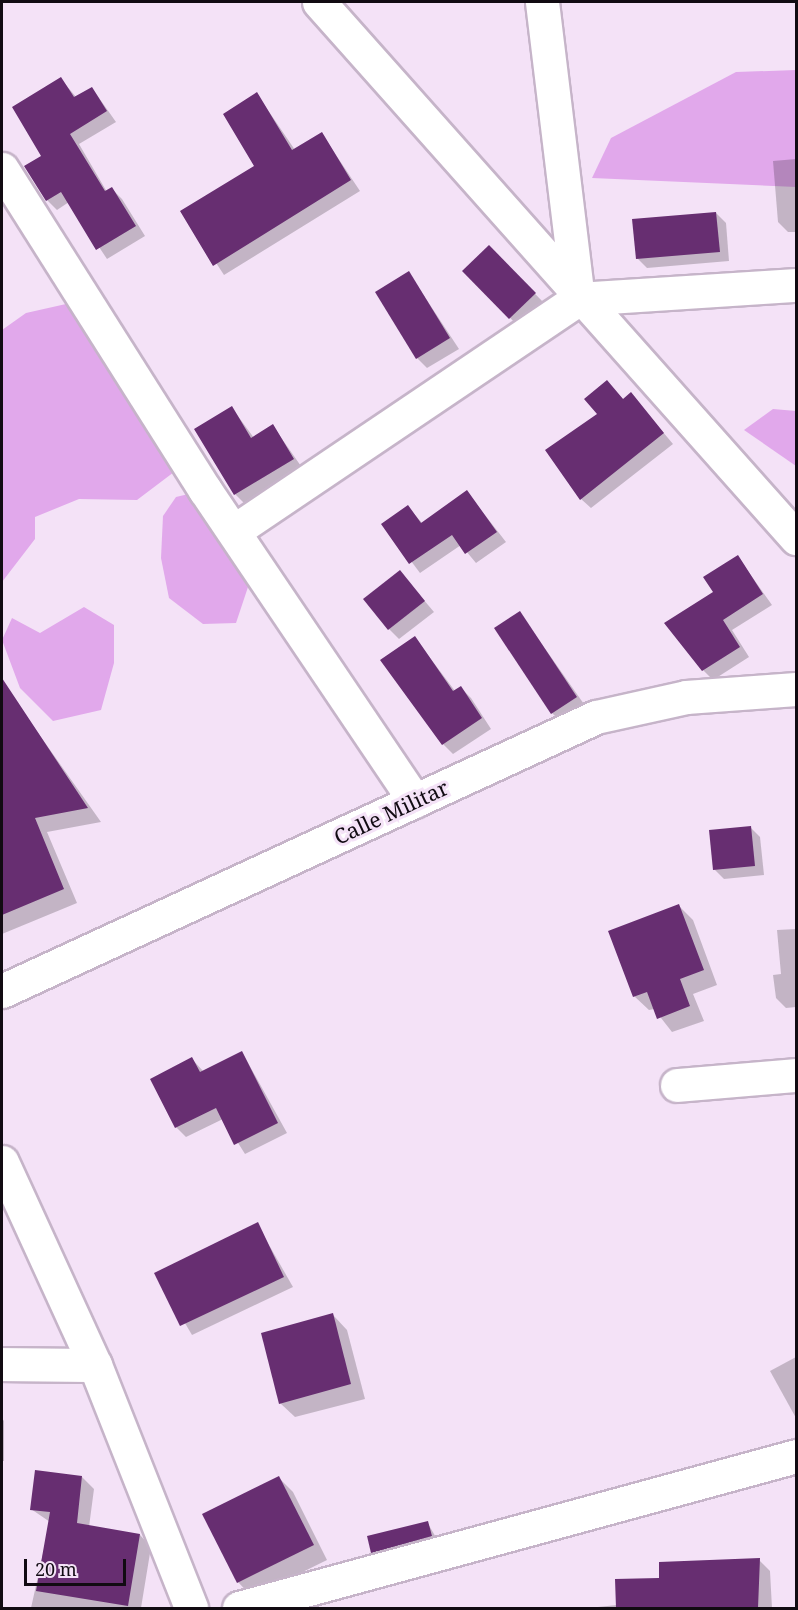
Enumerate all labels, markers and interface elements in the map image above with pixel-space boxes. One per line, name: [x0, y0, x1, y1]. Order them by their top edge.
street label: Calle Militar: [330, 775, 452, 849]
scale bar: [27, 1547, 129, 1585]
text: 20 m: [35, 1557, 77, 1581]

